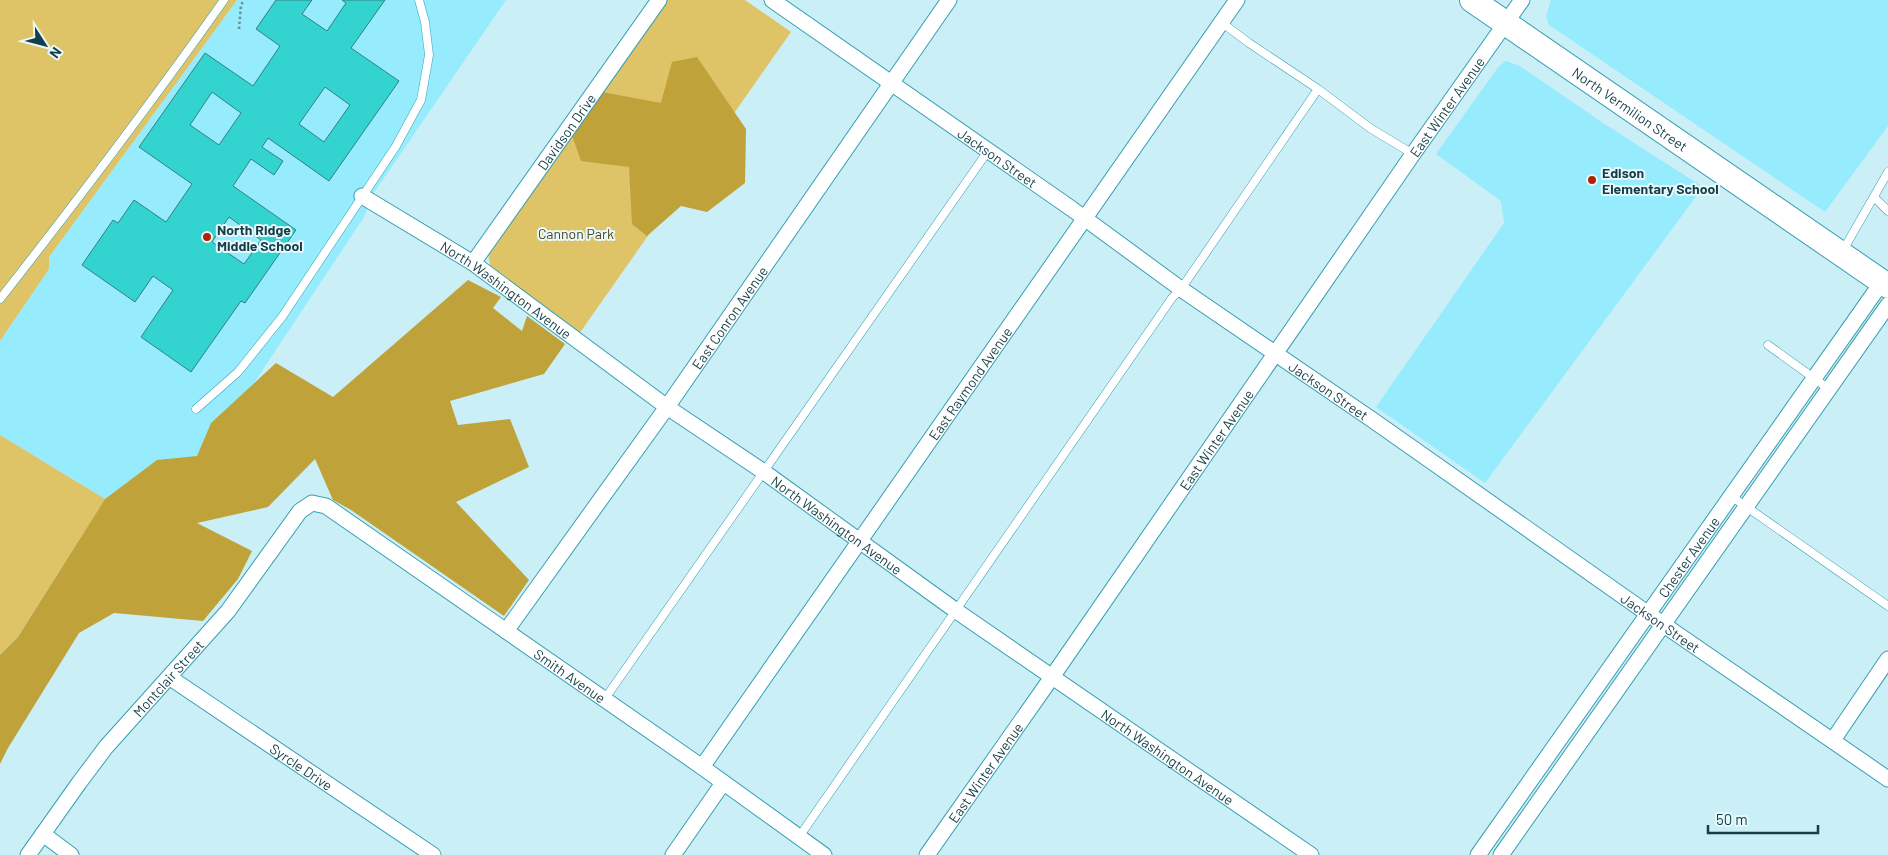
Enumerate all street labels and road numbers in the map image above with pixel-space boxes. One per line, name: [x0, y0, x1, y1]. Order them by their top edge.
street label: East Winter Avenue: [1405, 53, 1488, 160]
street label: North Vermilion Street: [1569, 63, 1691, 154]
street label: Davidson Drive: [533, 90, 599, 173]
street label: Jackson Street: [955, 124, 1040, 191]
street label: North Washington Avenue: [438, 237, 575, 342]
street label: East Conron Avenue: [688, 262, 771, 372]
street label: East Raymond Avenue: [924, 323, 1015, 443]
street label: Jackson Street: [1286, 357, 1372, 423]
street label: East Winter Avenue: [1175, 386, 1257, 493]
street label: North Washington Avenue: [768, 472, 906, 578]
street label: Chester Avenue: [1654, 513, 1723, 600]
street label: Jackson Street: [1618, 589, 1703, 656]
street label: Montclair Street: [129, 636, 207, 720]
street label: Smith Avenue: [531, 645, 609, 706]
street label: North Washington Avenue: [1098, 705, 1237, 808]
street label: East Winter Avenue: [944, 719, 1026, 826]
street label: Syrcle Drive: [267, 739, 336, 794]

